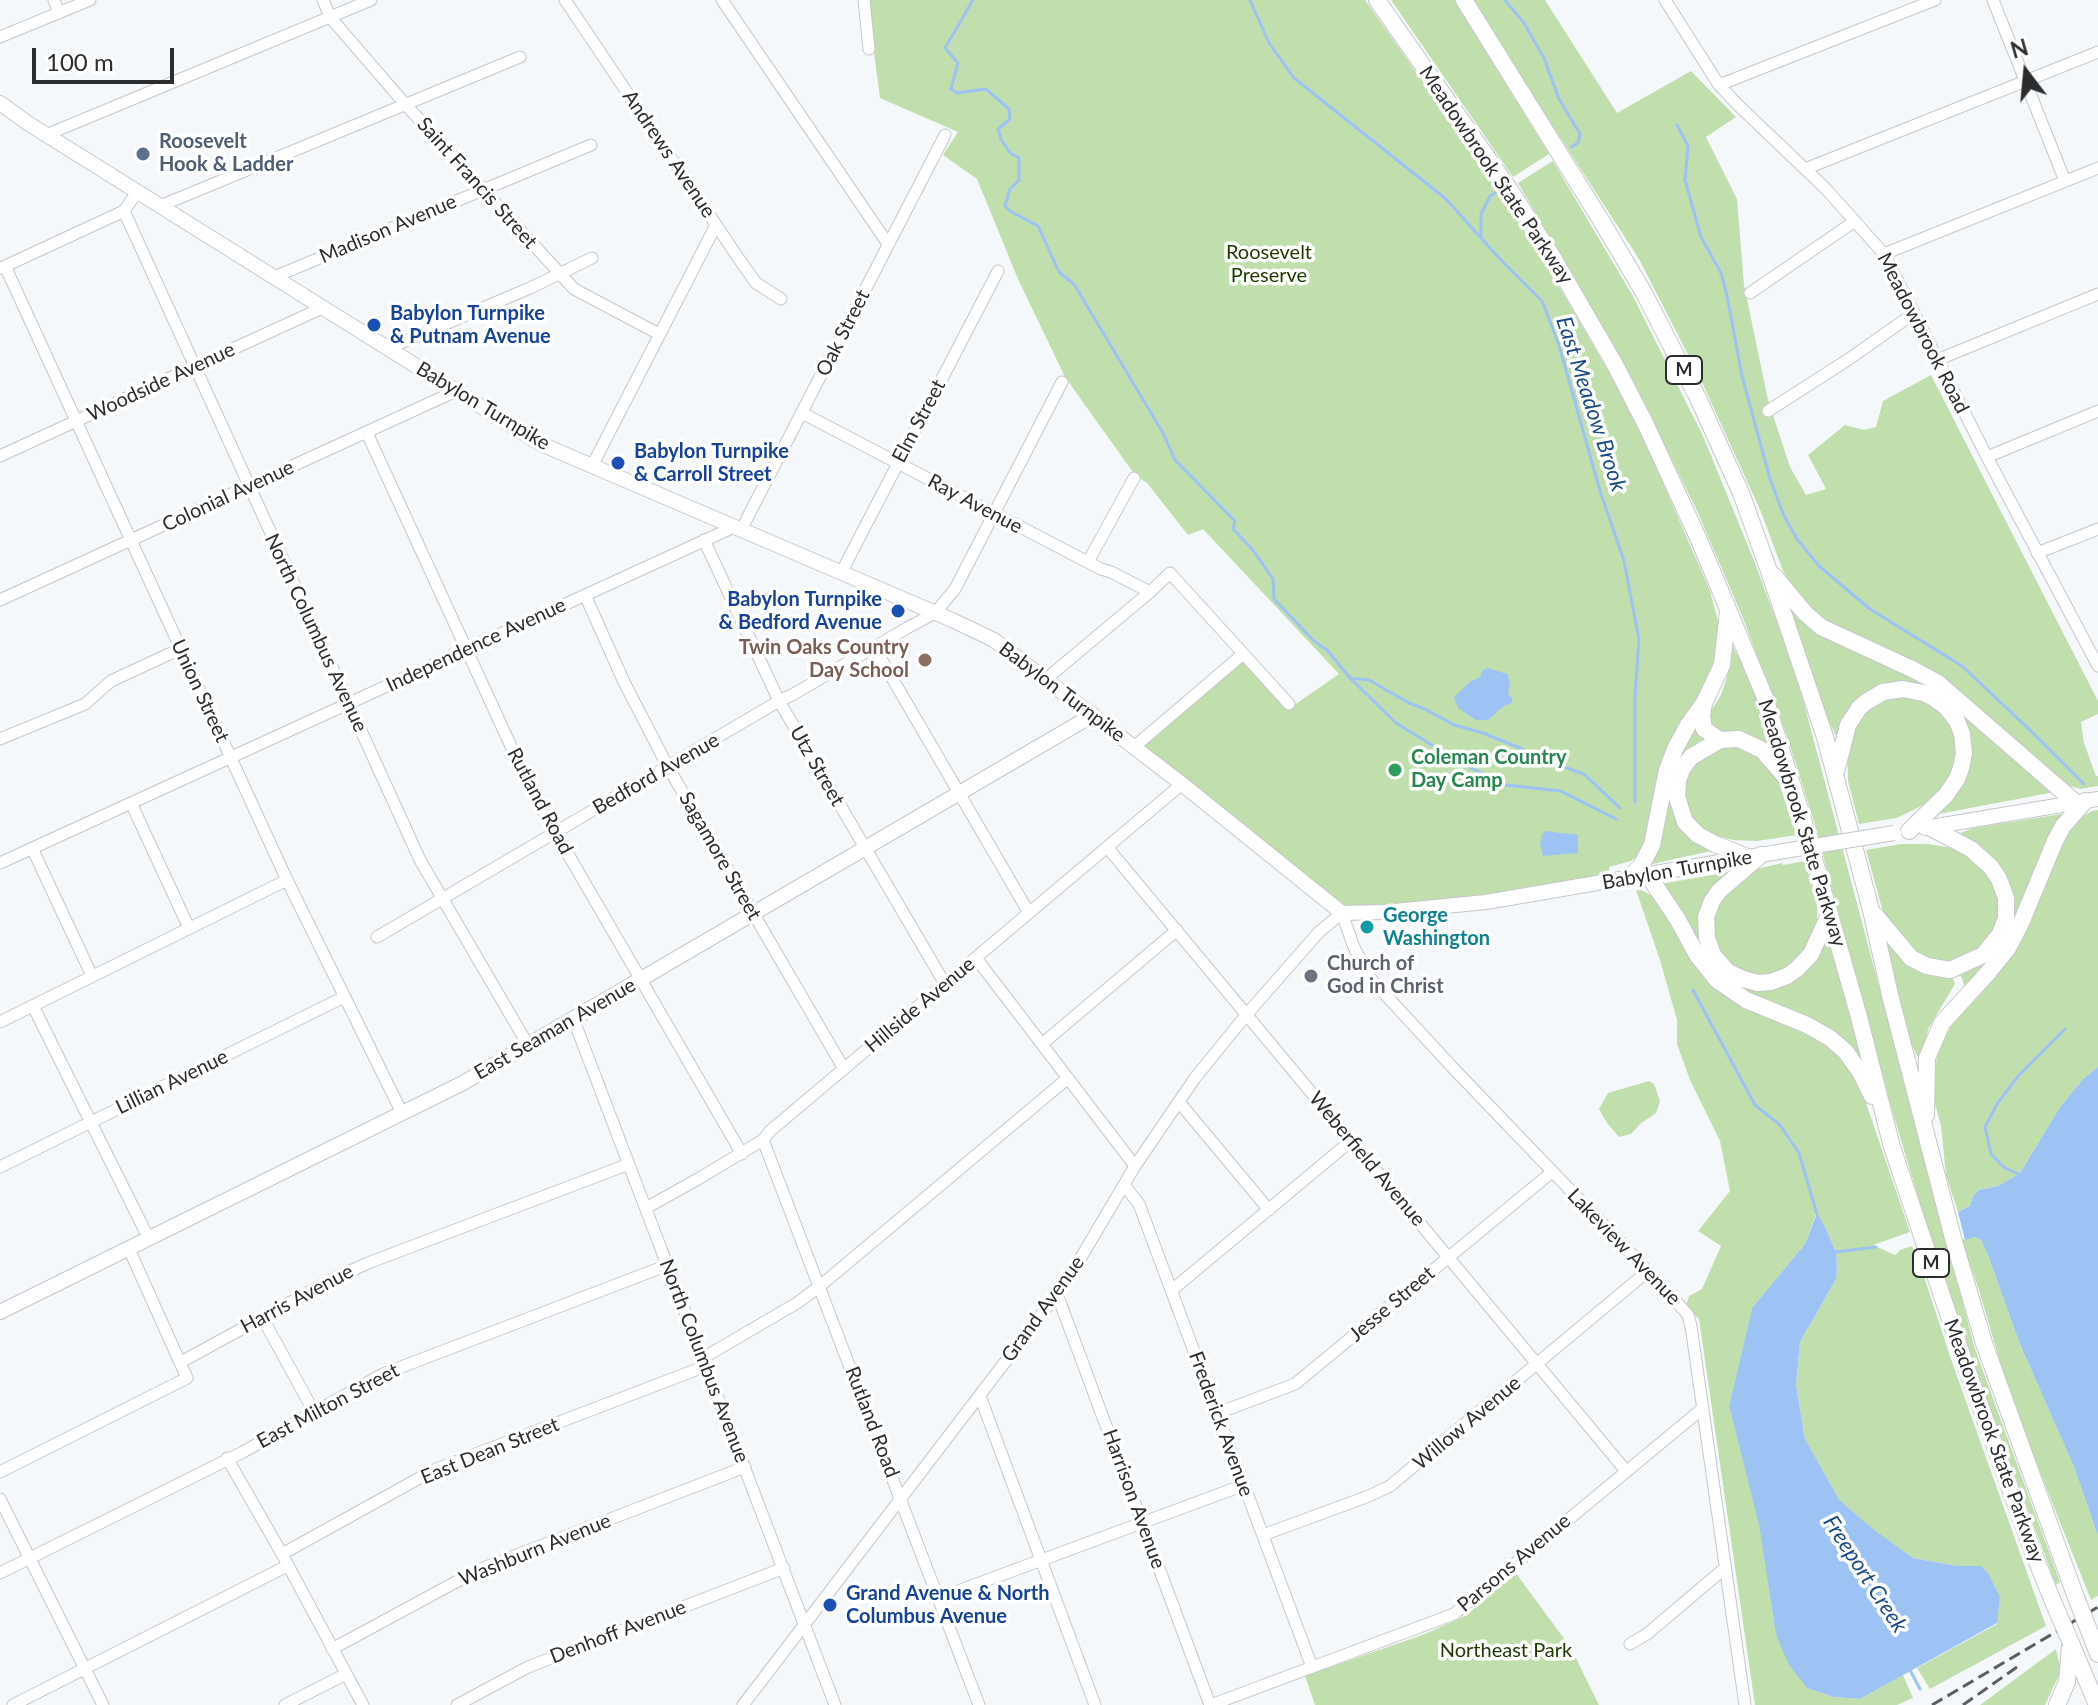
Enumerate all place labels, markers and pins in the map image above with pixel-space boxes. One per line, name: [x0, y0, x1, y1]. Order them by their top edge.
place label: Roosevelt Hook & Ladder: [159, 130, 293, 177]
marker: Roosevelt Hook & Ladder: [134, 145, 152, 163]
place label: Babylon Turnpike & Putnam Avenue: [390, 302, 551, 349]
marker: Babylon Turnpike & Putnam Avenue: [365, 316, 383, 334]
place label: Babylon Turnpike & Carroll Street: [634, 440, 789, 487]
marker: Babylon Turnpike & Carroll Street: [609, 454, 627, 472]
place label: Babylon Turnpike & Bedford Avenue: [719, 588, 882, 635]
marker: Babylon Turnpike & Bedford Avenue: [889, 602, 907, 620]
place label: Twin Oaks Country Day School: [739, 636, 909, 683]
marker: Twin Oaks Country Day School: [916, 651, 934, 669]
place label: Coleman Country Day Camp: [1411, 746, 1567, 793]
marker: Coleman Country Day Camp: [1386, 761, 1404, 779]
place label: George Washington: [1383, 904, 1490, 951]
marker: George Washington: [1358, 918, 1376, 936]
place label: Church of God in Christ: [1327, 952, 1444, 999]
marker: Church of God in Christ: [1302, 967, 1320, 985]
place label: Grand Avenue & North Columbus Avenue: [846, 1582, 1050, 1629]
marker: Grand Avenue & North Columbus Avenue: [821, 1596, 839, 1614]

